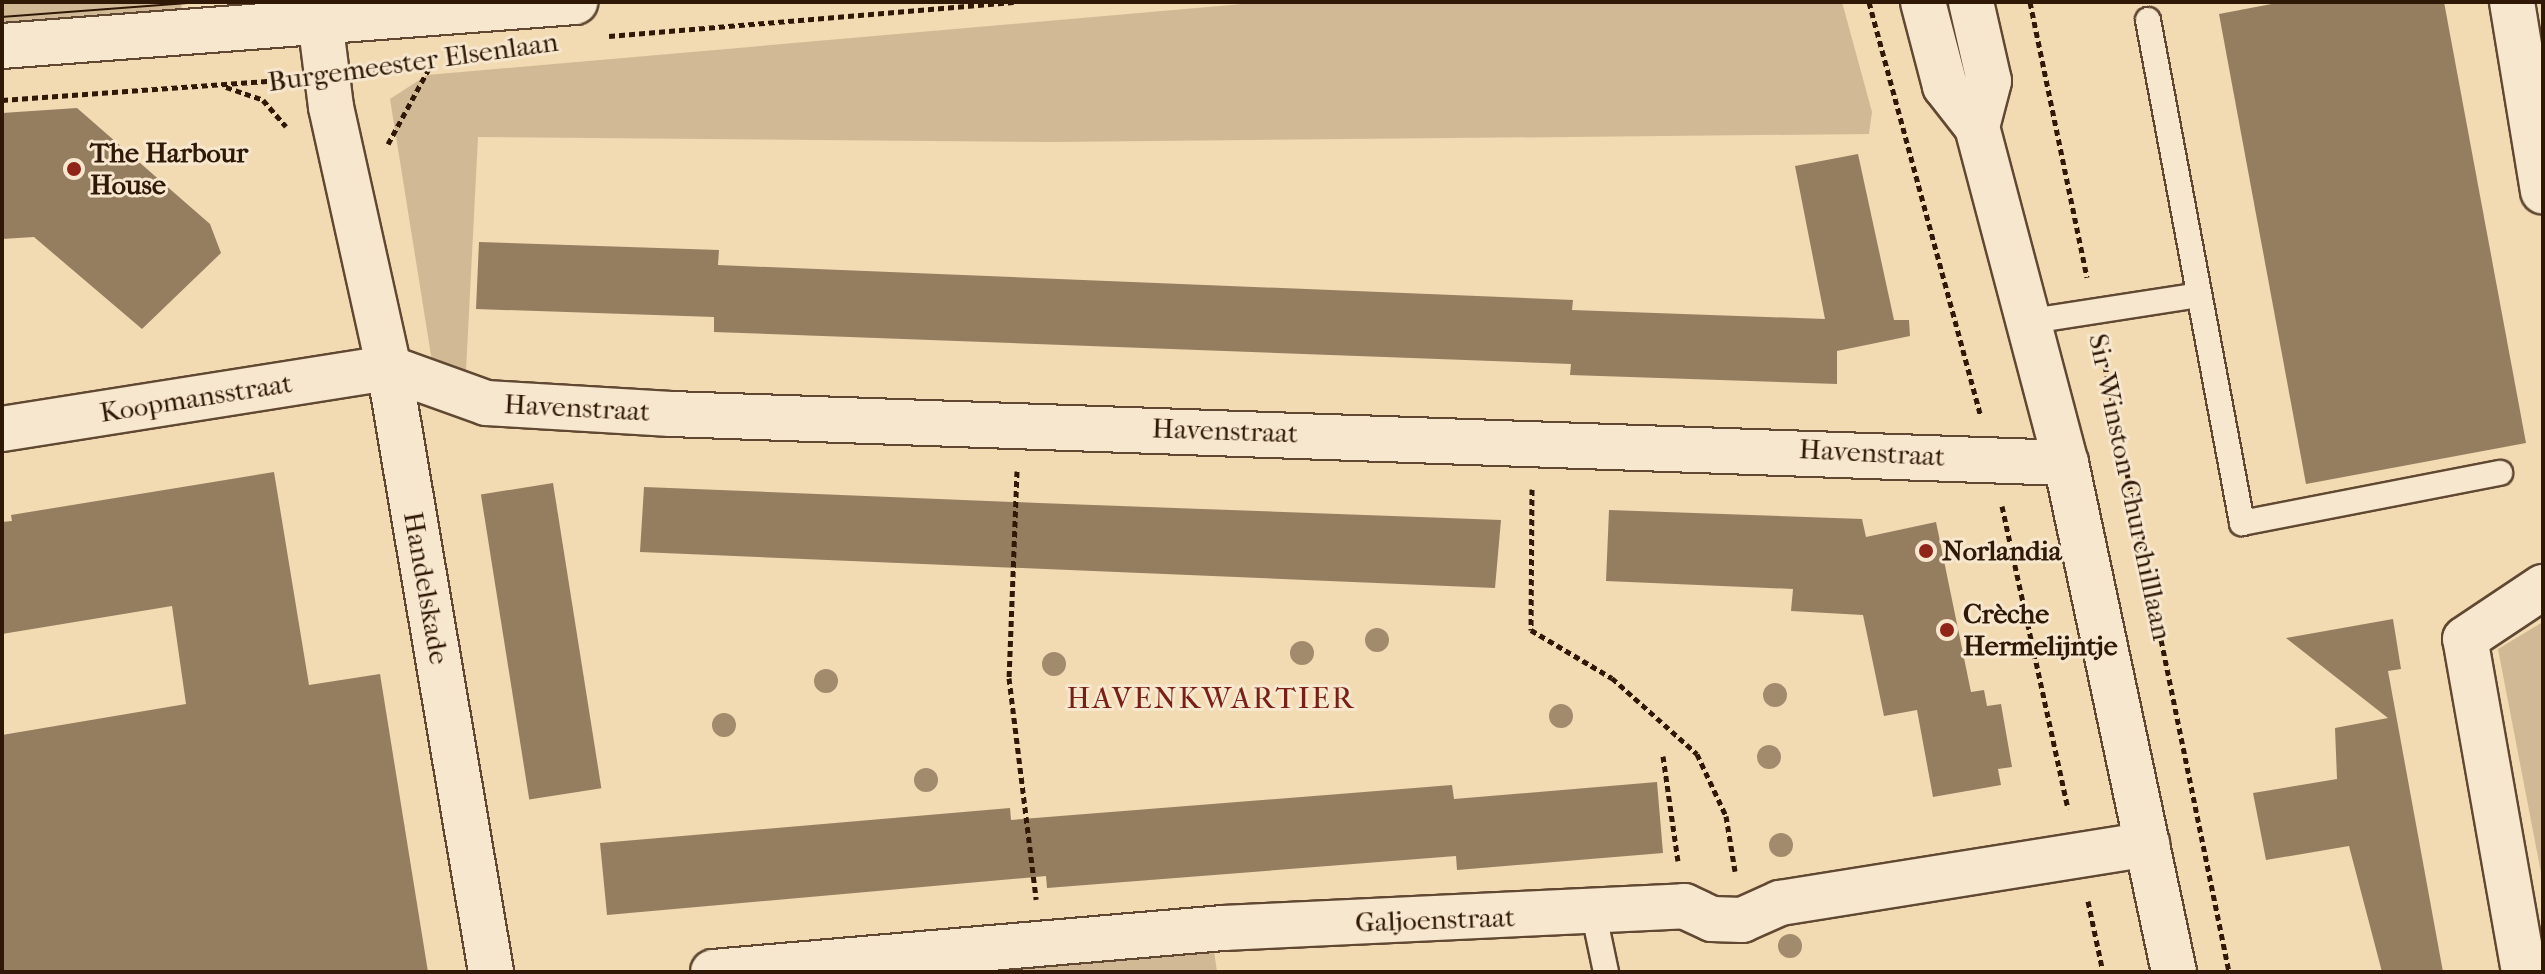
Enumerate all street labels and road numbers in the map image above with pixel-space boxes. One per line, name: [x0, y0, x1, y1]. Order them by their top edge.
street label: Burgemeester Elsenlaan: [266, 25, 560, 99]
street label: Sir Winston Churchilllaan: [2081, 331, 2179, 643]
street label: Koopmansstraat: [97, 366, 295, 430]
street label: Havenstraat: [503, 387, 651, 429]
street label: Havenstraat: [1151, 412, 1299, 450]
street label: Havenstraat: [1798, 432, 1946, 474]
street label: Handelskade: [396, 509, 456, 667]
street label: Galjoenstraat: [1354, 900, 1516, 940]

